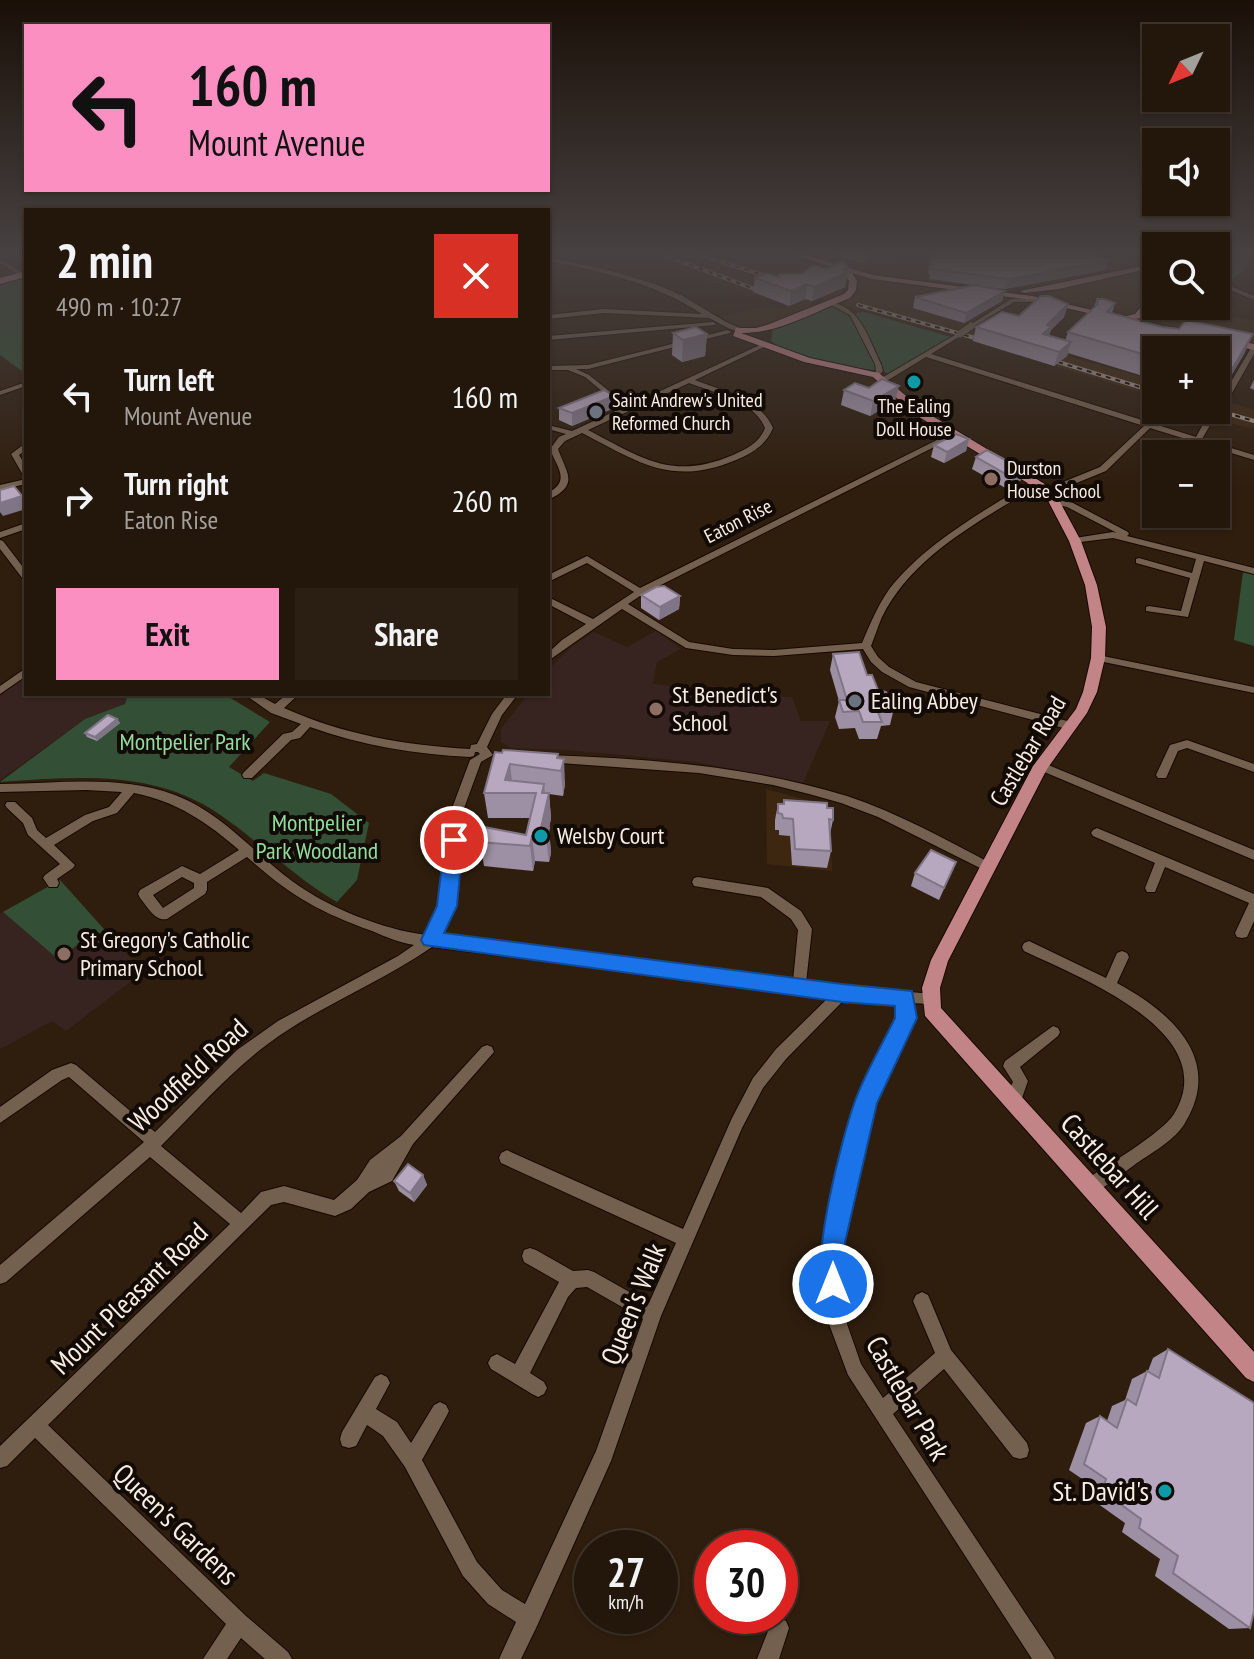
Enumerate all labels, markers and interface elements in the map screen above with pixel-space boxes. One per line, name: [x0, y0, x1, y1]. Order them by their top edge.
north arrow: [1142, 24, 1230, 112]
map controls: [1142, 24, 1230, 528]
text: 160 m: [188, 49, 317, 121]
icon: left: [56, 56, 160, 160]
text: Mount Avenue: [188, 119, 366, 166]
button: sound: [1142, 128, 1230, 216]
text: 2 min: [56, 229, 153, 291]
button: search: [1142, 232, 1230, 320]
button: close: [434, 234, 518, 318]
text: 490 m · 10:27: [56, 290, 182, 323]
button: +: [1142, 336, 1230, 424]
text: Turn left: [124, 360, 214, 399]
marker: The Ealing Doll House: [905, 373, 923, 391]
icon: left: [56, 374, 100, 418]
text: 160 m: [452, 377, 518, 416]
place label: Saint Andrew's United Reformed Church: [612, 387, 763, 436]
place label: The Ealing Doll House: [876, 393, 952, 442]
text: Mount Avenue: [124, 399, 252, 432]
marker: Saint Andrew's United Reformed Church: [587, 403, 605, 421]
button: −: [1142, 440, 1230, 528]
place label: Durston House School: [1007, 455, 1101, 504]
text: Turn right: [124, 464, 228, 503]
marker: Durston House School: [982, 470, 1000, 488]
icon: right: [56, 478, 100, 522]
text: 260 m: [452, 481, 518, 520]
street label: Eaton Rise: [700, 493, 776, 549]
text: Eaton Rise: [124, 503, 218, 536]
button: Exit: [56, 588, 279, 680]
button: Share: [295, 588, 518, 680]
place label: St Benedict's School: [672, 679, 778, 738]
place label: Ealing Abbey: [871, 685, 978, 716]
street label: Castlebar Road: [983, 690, 1073, 811]
marker: Ealing Abbey: [846, 692, 864, 710]
marker: St Benedict's School: [647, 700, 665, 718]
park label: Montpelier Park: [119, 726, 251, 757]
pin: [420, 806, 488, 874]
park label: Montpelier Park Woodland: [256, 807, 378, 866]
icon: arrive: [432, 818, 476, 862]
place label: Welsby Court: [557, 820, 665, 851]
marker: Welsby Court: [532, 827, 550, 845]
place label: St Gregory's Catholic Primary School: [80, 924, 250, 983]
marker: St Gregory's Catholic Primary School: [55, 945, 73, 963]
street label: Woodfield Road: [120, 1010, 255, 1139]
street label: Castlebar Hill: [1053, 1105, 1168, 1227]
street label: Mount Pleasant Road: [42, 1213, 215, 1382]
street label: Queen's Walk: [591, 1238, 674, 1370]
position arrow: [791, 1242, 875, 1326]
street label: Castlebar Park: [858, 1329, 959, 1467]
street label: Queen's Gardens: [106, 1455, 247, 1592]
place label: St. David's: [1052, 1472, 1149, 1509]
marker: St. David's: [1156, 1482, 1174, 1500]
speed limit sign: 30: [694, 1530, 798, 1634]
text: 27: [607, 1546, 645, 1598]
text: km/h: [608, 1589, 644, 1615]

